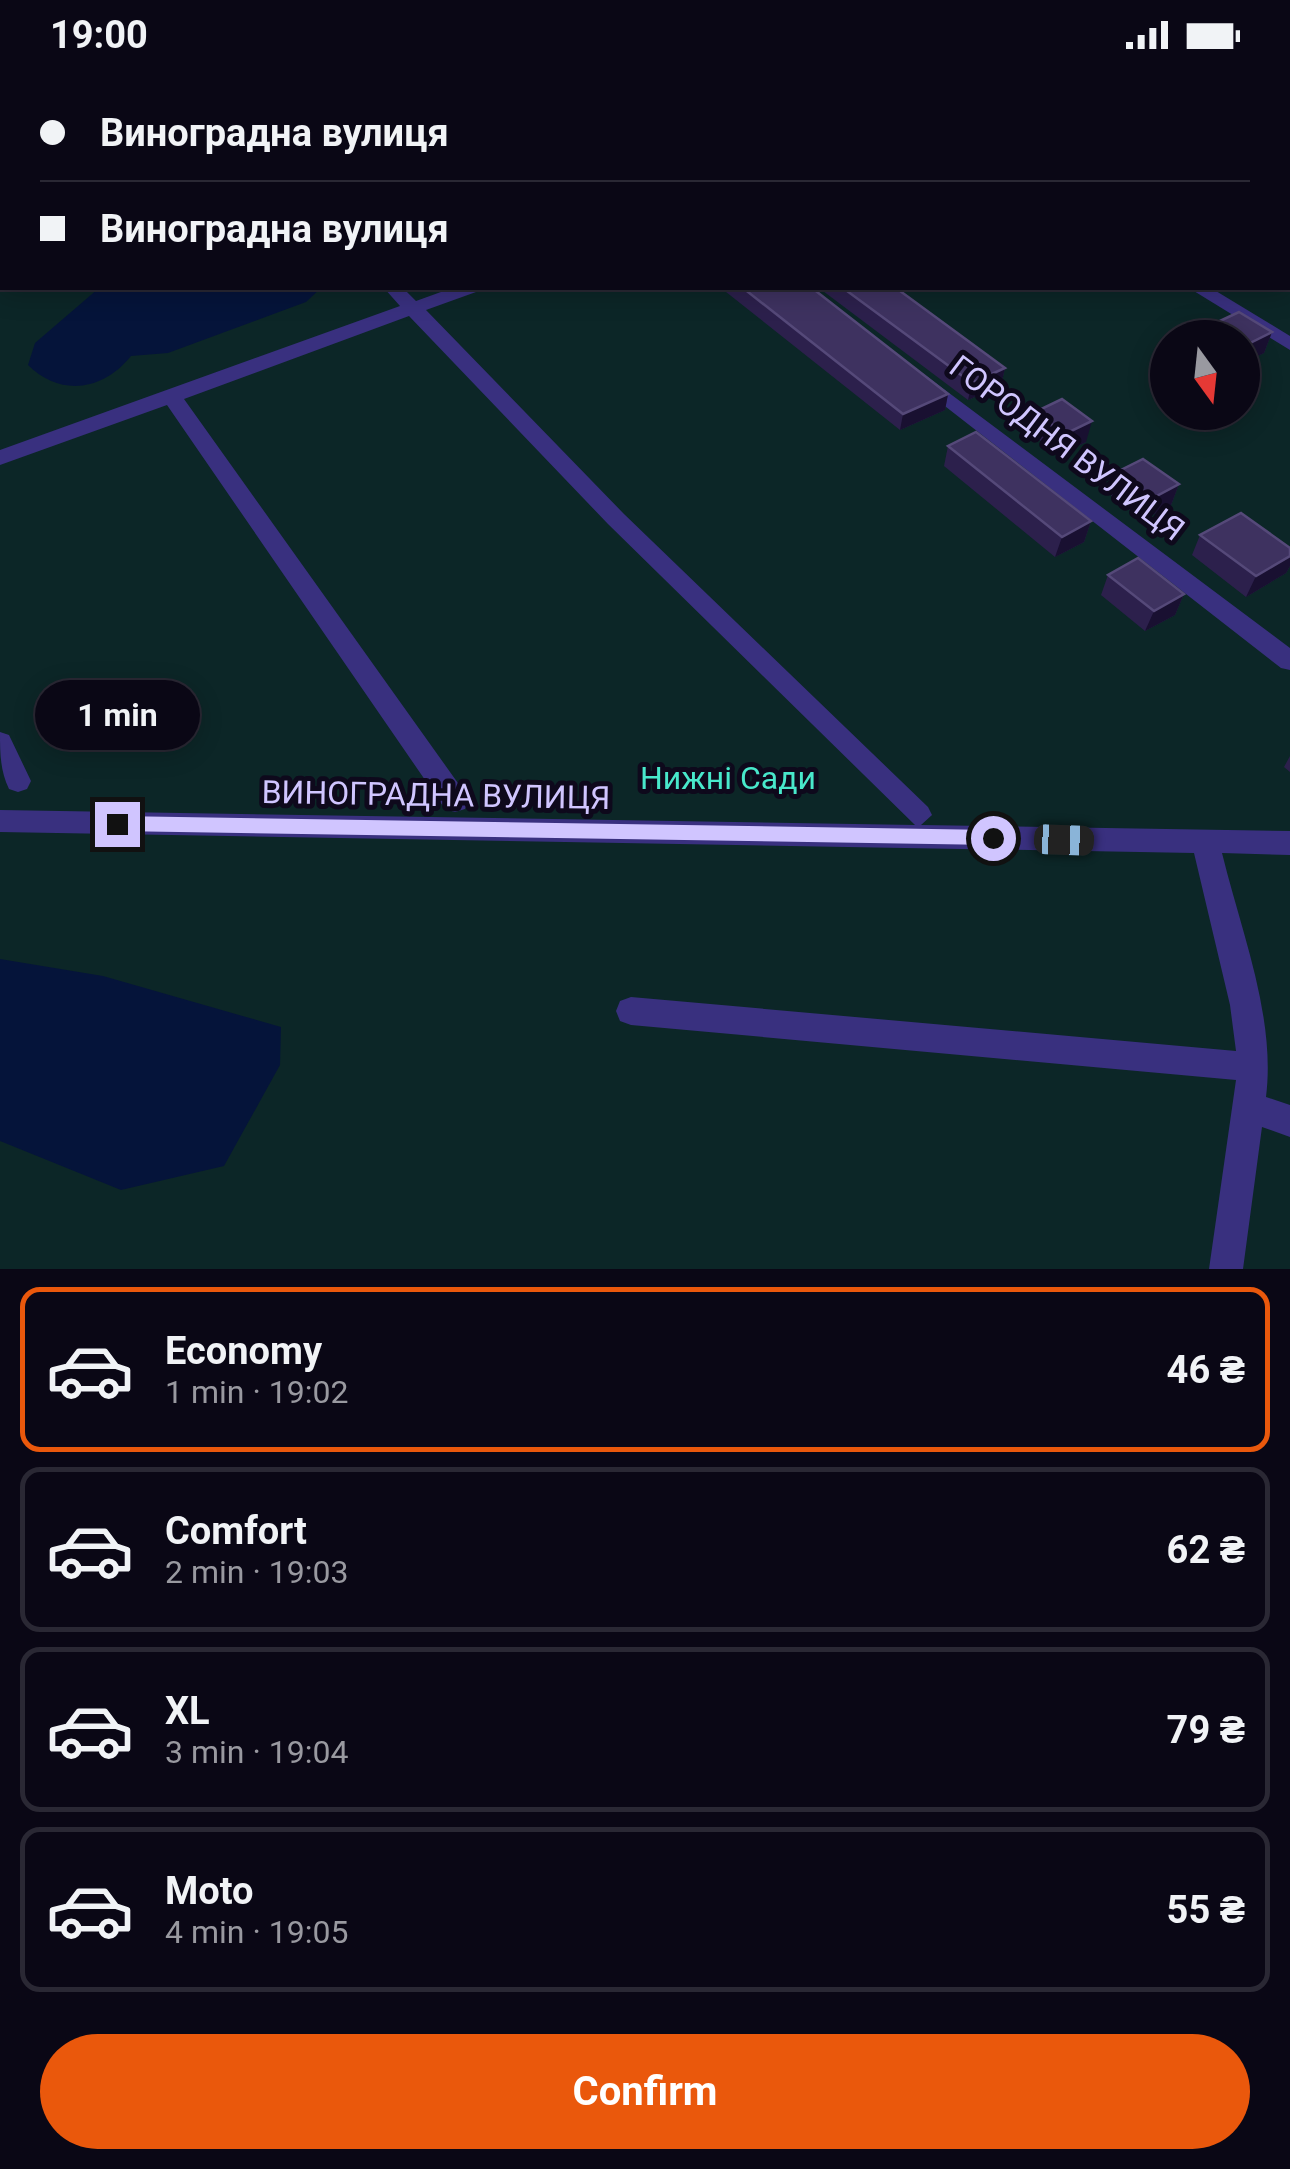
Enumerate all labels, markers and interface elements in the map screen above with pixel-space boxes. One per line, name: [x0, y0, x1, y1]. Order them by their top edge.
text: 19:00: [50, 13, 148, 57]
text: Виноградна вулиця: [100, 111, 449, 155]
text: Виноградна вулиця: [100, 207, 449, 251]
north arrow: [1150, 320, 1260, 430]
map controls: [1150, 320, 1260, 430]
street label: ГОРОДНЯ ВУЛИЦЯ: [942, 347, 1192, 549]
callout: 1 min: [34, 679, 200, 749]
text: 1 min: [77, 696, 158, 734]
park label: Нижні Сади: [640, 759, 816, 797]
street label: ВИНОГРАДНА ВУЛИЦЯ: [261, 773, 611, 817]
route end: [95, 802, 140, 847]
route start: [971, 816, 1016, 861]
car: [1033, 824, 1095, 856]
icon: car: [45, 1325, 135, 1415]
text: Economy: [165, 1329, 322, 1373]
text: 46 ₴: [1167, 1348, 1245, 1392]
text: 1 min · 19:02: [165, 1373, 348, 1411]
icon: car: [45, 1505, 135, 1595]
text: Comfort: [165, 1509, 307, 1553]
text: 62 ₴: [1167, 1528, 1245, 1572]
text: 2 min · 19:03: [165, 1553, 348, 1591]
icon: car: [45, 1685, 135, 1775]
text: XL: [165, 1689, 210, 1733]
text: 79 ₴: [1167, 1708, 1245, 1752]
text: 3 min · 19:04: [165, 1733, 348, 1771]
icon: car: [45, 1865, 135, 1955]
text: Moto: [165, 1869, 254, 1913]
text: 55 ₴: [1167, 1888, 1245, 1932]
text: 4 min · 19:05: [165, 1913, 348, 1951]
button: Confirm: [40, 2034, 1250, 2149]

